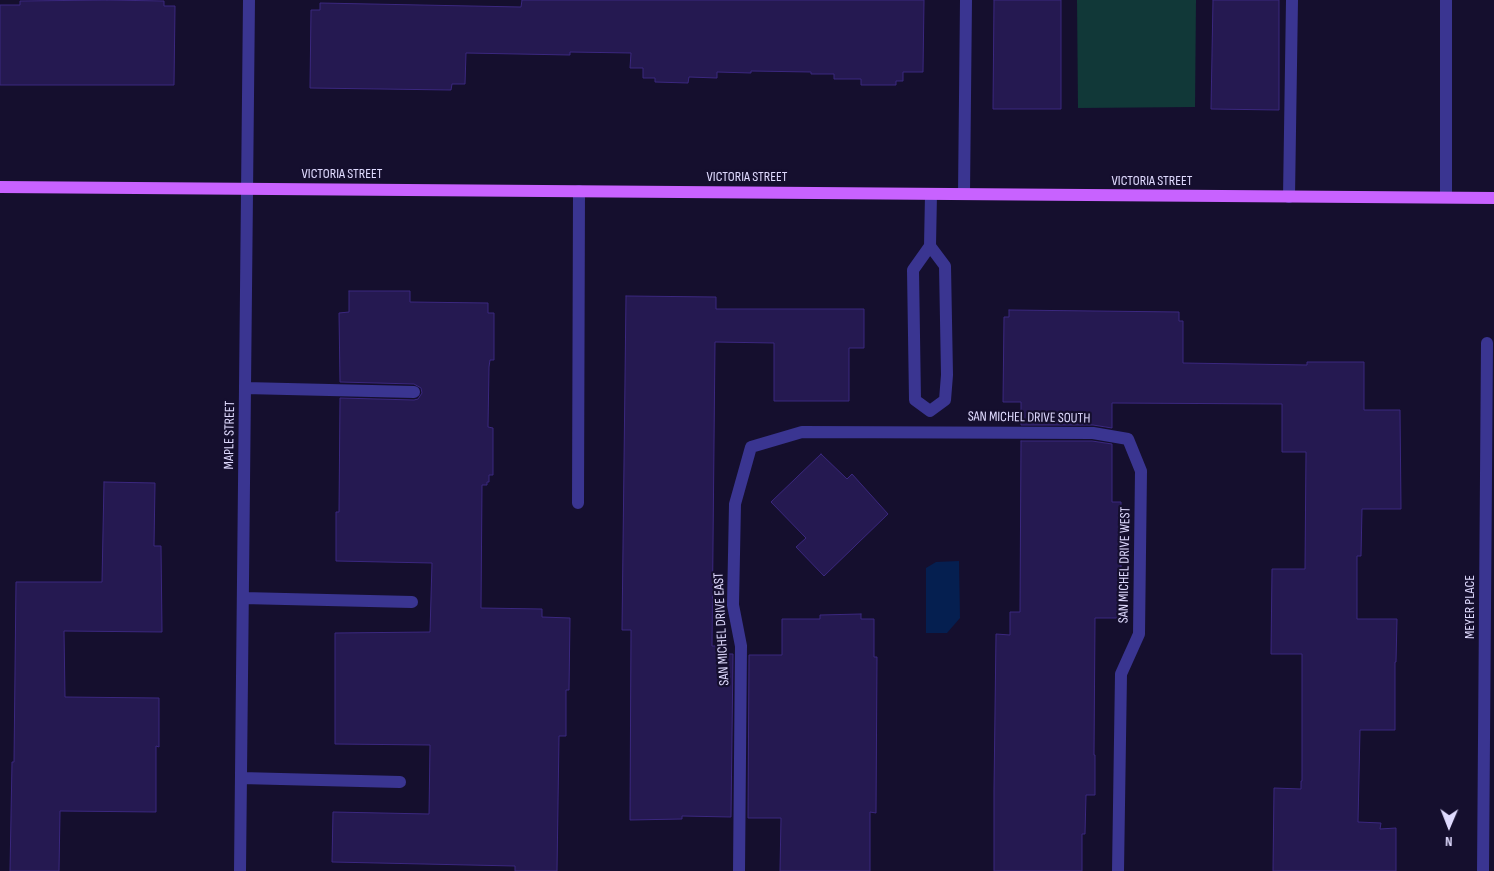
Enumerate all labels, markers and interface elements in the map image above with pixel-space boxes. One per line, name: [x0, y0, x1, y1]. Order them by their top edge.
street label: VICTORIA STREET: [302, 166, 382, 182]
street label: VICTORIA STREET: [707, 169, 787, 185]
street label: VICTORIA STREET: [1112, 173, 1192, 189]
street label: MAPLE STREET: [221, 401, 239, 469]
street label: SAN MICHEL DRIVE SOUTH: [968, 409, 1090, 427]
street label: SAN MICHEL DRIVE WEST: [1116, 507, 1134, 623]
street label: SAN MICHEL DRIVE EAST: [711, 572, 733, 686]
street label: MEYER PLACE: [1462, 575, 1478, 639]
north arrow: [1424, 801, 1474, 851]
text: N: [1445, 833, 1453, 850]

